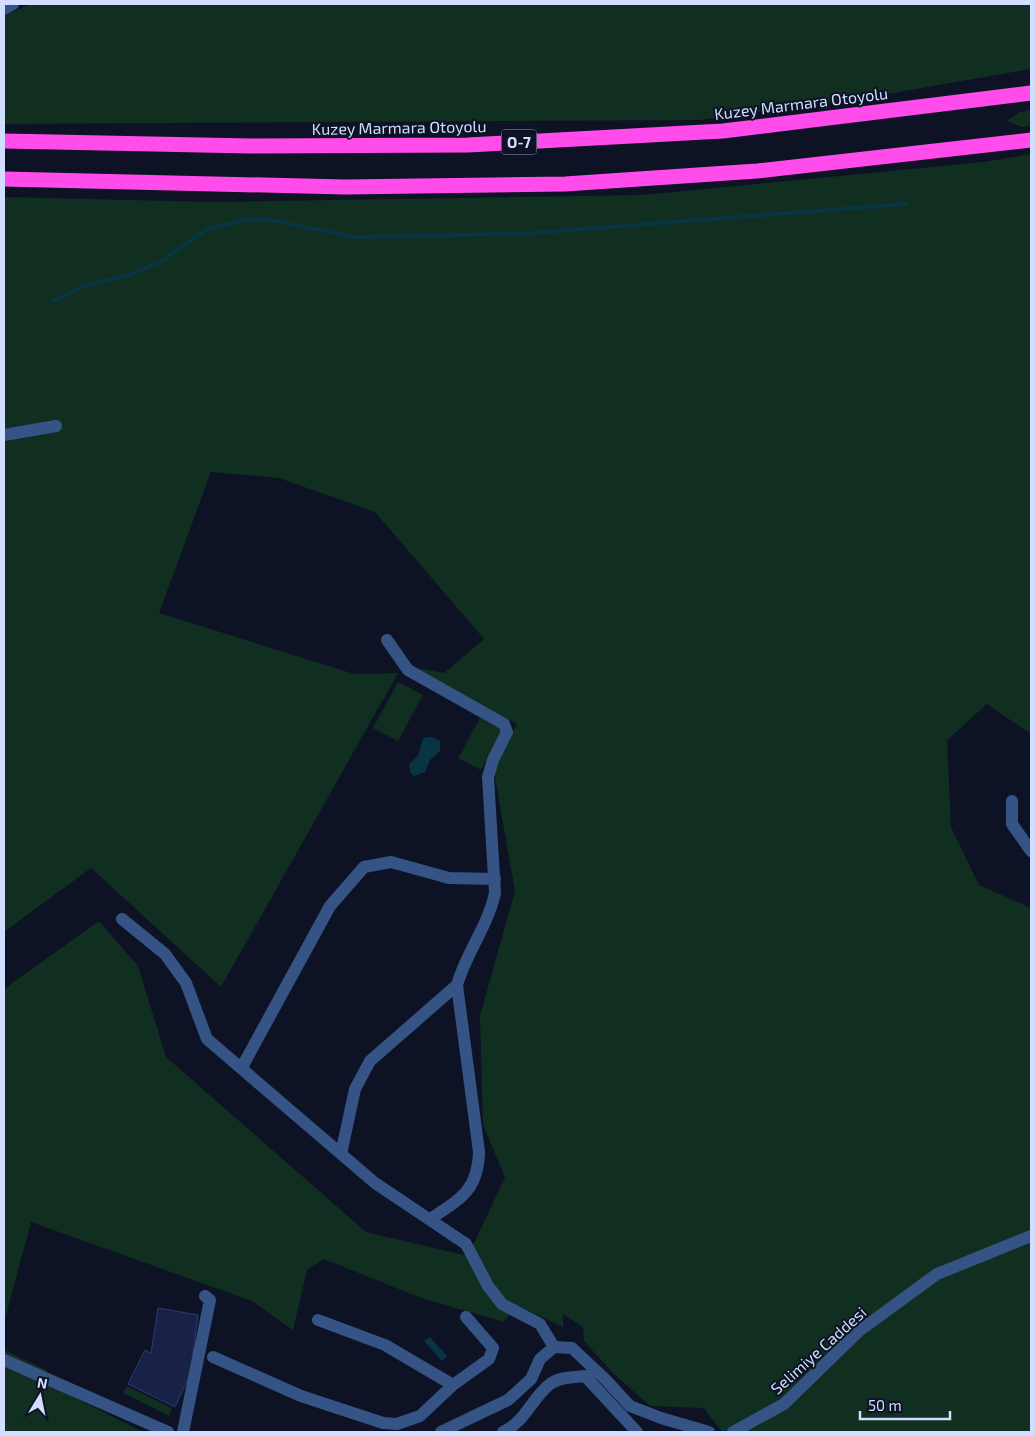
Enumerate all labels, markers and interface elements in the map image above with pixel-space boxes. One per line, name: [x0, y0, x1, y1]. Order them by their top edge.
street label: Kuzey Marmara Otoyolu: [713, 83, 889, 123]
street label: Kuzey Marmara Otoyolu: [311, 116, 487, 138]
road number: O-7: [502, 130, 536, 154]
street label: Selimiye Caddesi: [766, 1302, 870, 1398]
north arrow: [15, 1371, 65, 1421]
text: N: [36, 1373, 49, 1392]
scale bar: [860, 1388, 950, 1420]
text: 50 m: [868, 1396, 902, 1414]

